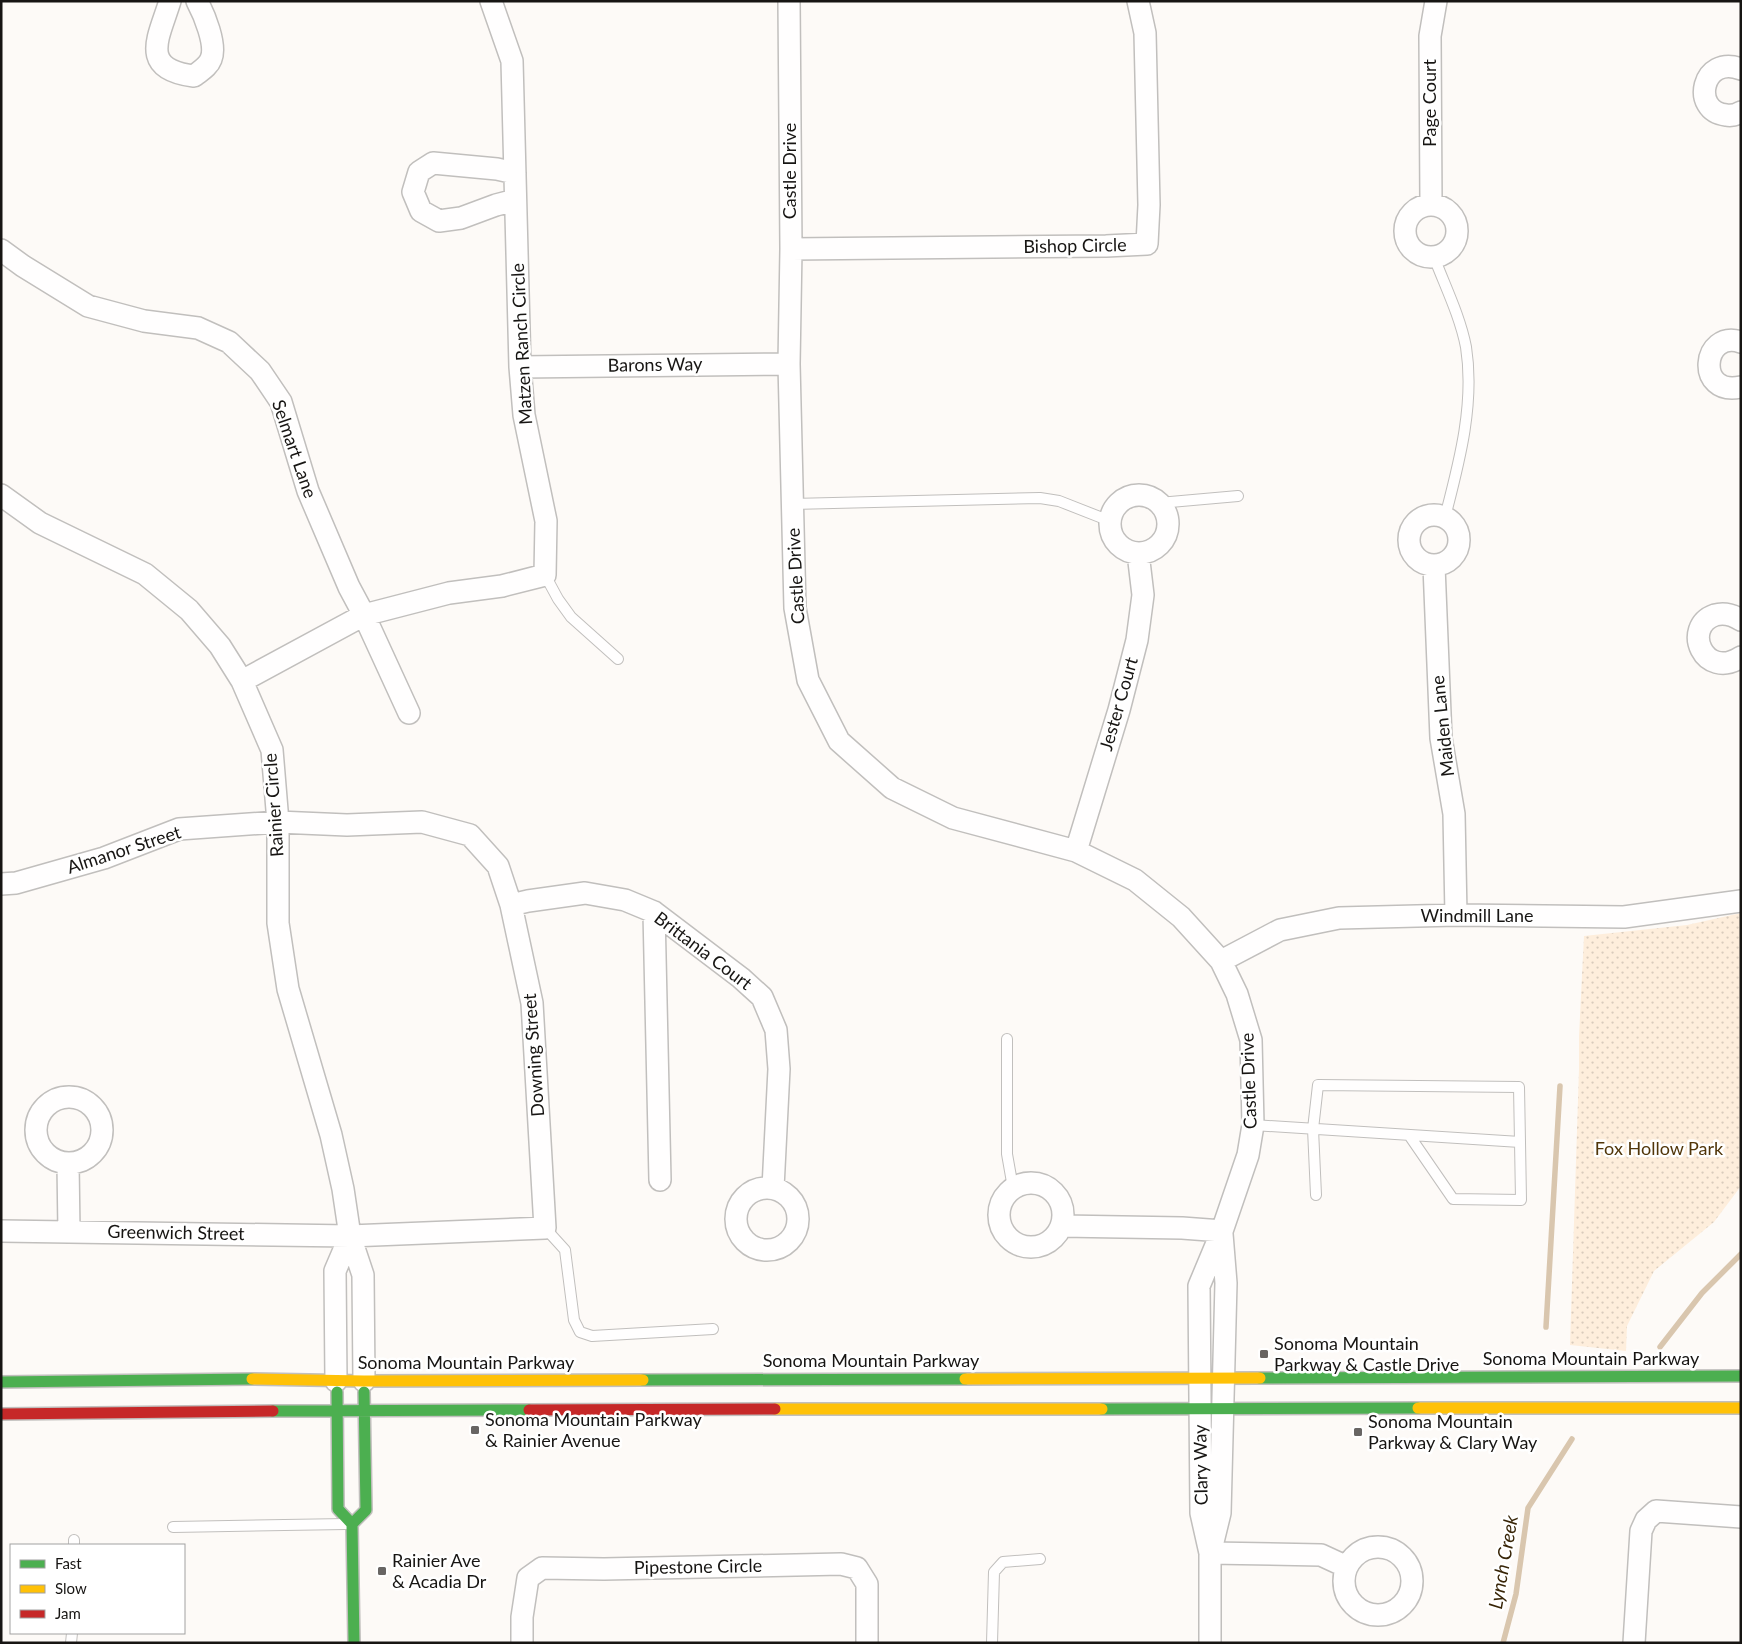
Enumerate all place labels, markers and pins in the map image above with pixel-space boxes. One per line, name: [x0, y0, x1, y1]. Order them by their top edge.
place label: Sonoma Mountain Parkway & Castle Drive: [1274, 1332, 1459, 1375]
marker: Sonoma Mountain Parkway & Castle Drive: [1258, 1348, 1270, 1360]
place label: Sonoma Mountain Parkway & Rainier Avenue: [485, 1408, 702, 1451]
place label: Sonoma Mountain Parkway & Clary Way: [1368, 1410, 1538, 1453]
marker: Sonoma Mountain Parkway & Rainier Avenue: [469, 1424, 481, 1436]
marker: Sonoma Mountain Parkway & Clary Way: [1352, 1426, 1364, 1438]
place label: Rainier Ave & Acadia Dr: [392, 1549, 487, 1592]
marker: Rainier Ave & Acadia Dr: [376, 1565, 388, 1577]

